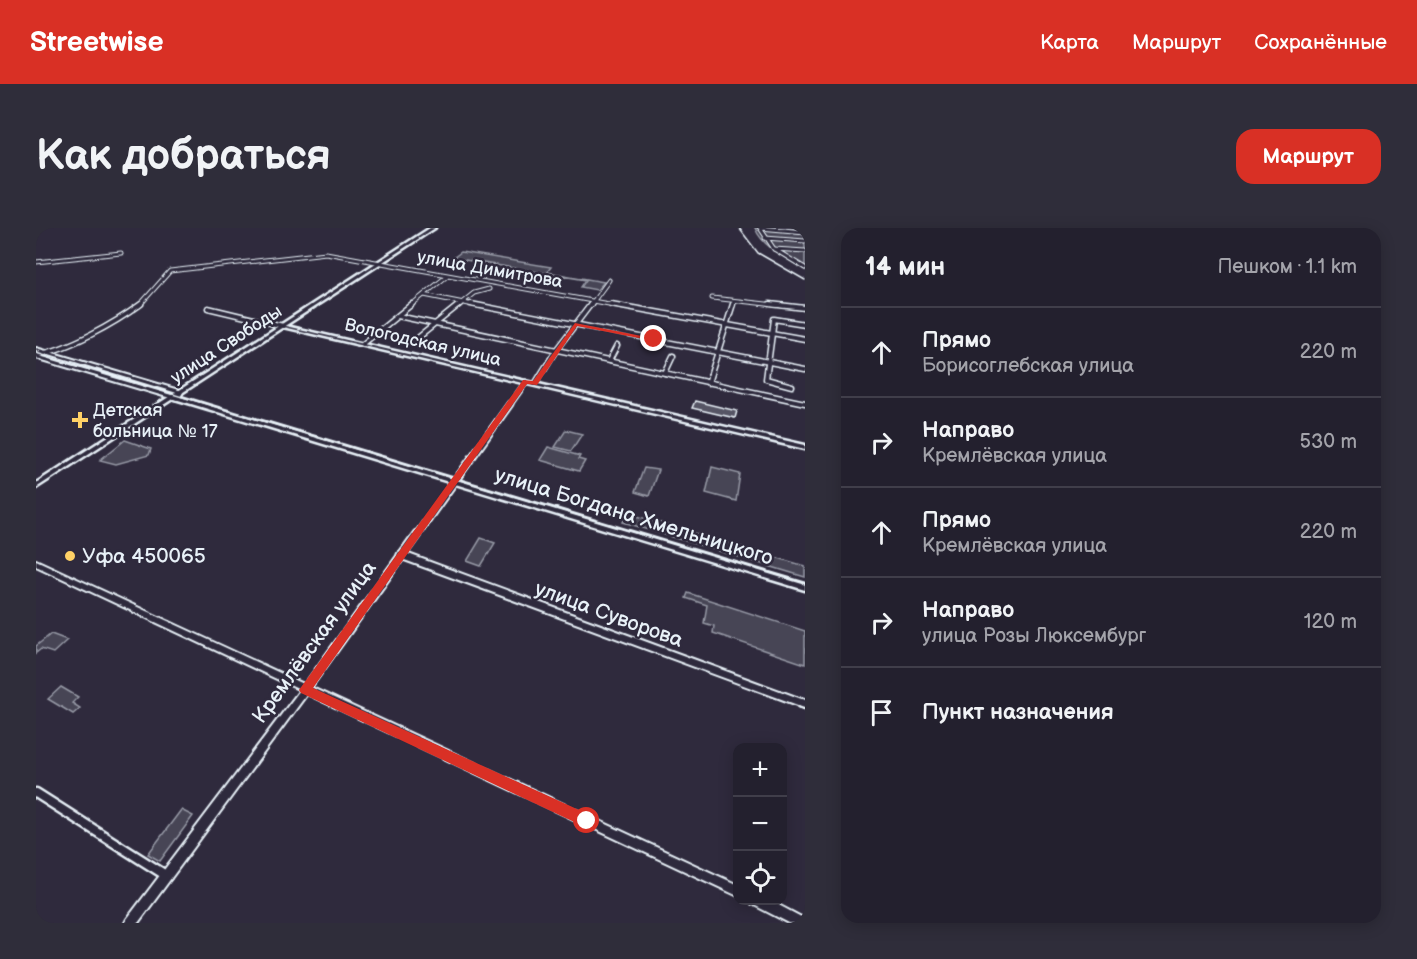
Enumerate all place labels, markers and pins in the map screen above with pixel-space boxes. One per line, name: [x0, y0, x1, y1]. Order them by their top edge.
place label: Детская больница № 17: [93, 400, 218, 442]
marker: Детская больница № 17: [71, 411, 89, 429]
place label: Уфа 450065: [82, 544, 206, 569]
marker: Уфа 450065: [63, 549, 77, 563]

